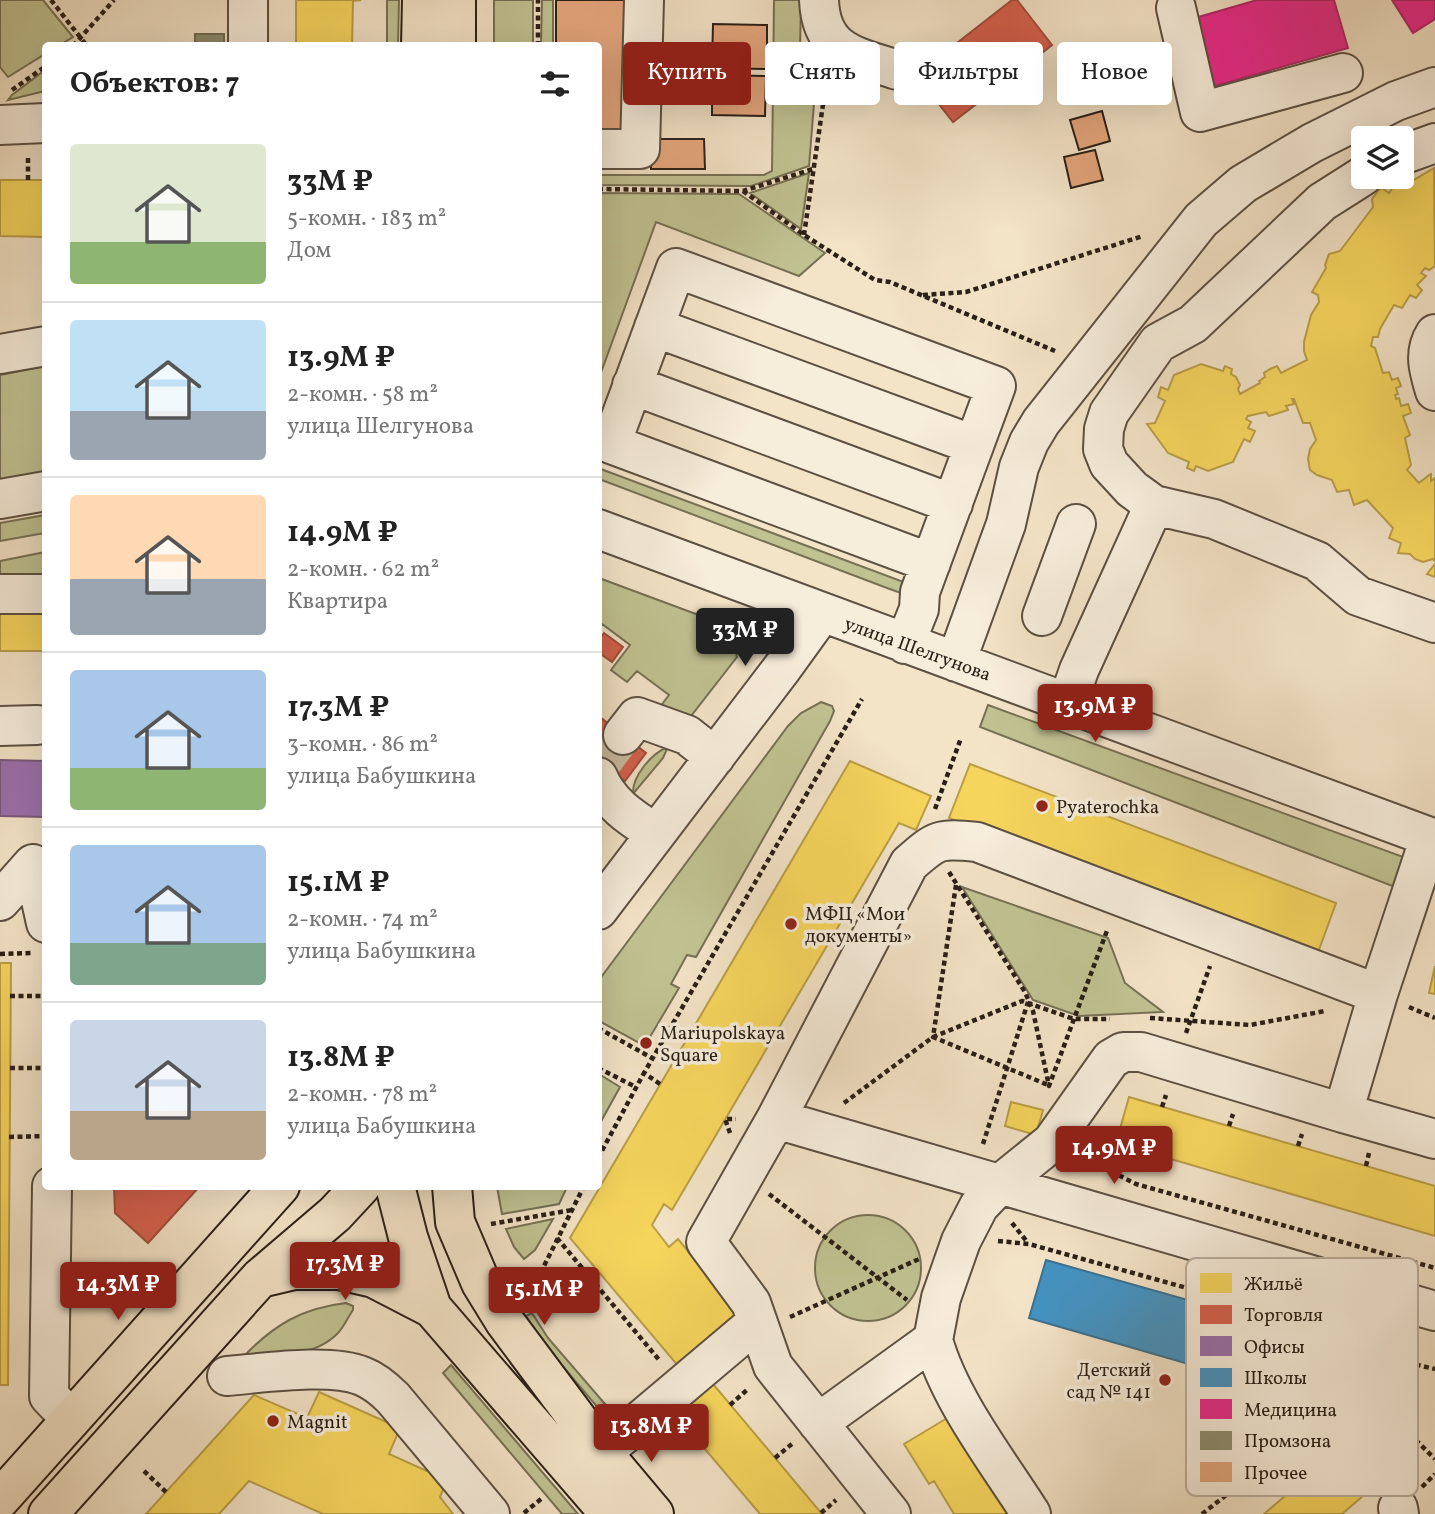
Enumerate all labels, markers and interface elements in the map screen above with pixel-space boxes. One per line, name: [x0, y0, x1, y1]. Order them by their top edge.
chip: Купить: [623, 42, 751, 105]
chip: Снять: [765, 42, 880, 105]
chip: Фильтры: [894, 42, 1043, 105]
chip: Новое: [1057, 42, 1172, 105]
text: Объектов: 7: [70, 63, 240, 105]
icon: filters: [536, 65, 574, 103]
map controls: [1351, 126, 1414, 189]
button: layers: [1351, 126, 1414, 189]
text: 33M ₽: [287, 161, 373, 203]
icon: home: [126, 172, 210, 256]
text: 5-комн. · 183 m²: [287, 203, 446, 235]
text: Дом: [287, 235, 331, 267]
text: 13.9M ₽: [287, 337, 395, 379]
icon: home: [126, 348, 210, 432]
text: 2-комн. · 58 m²: [287, 379, 438, 411]
text: улица Шелгунова: [287, 411, 474, 443]
text: 14.9M ₽: [287, 512, 398, 554]
icon: home: [126, 523, 210, 607]
text: 2-комн. · 62 m²: [287, 554, 439, 586]
text: Квартира: [287, 586, 388, 618]
pin: 33M ₽: [696, 608, 794, 668]
street label: улица Шелгунова: [840, 611, 994, 689]
text: 33M ₽: [712, 615, 778, 647]
pin: 13.9M ₽: [1030, 684, 1160, 744]
text: 17.3M ₽: [287, 687, 389, 729]
text: 13.9M ₽: [1054, 691, 1136, 723]
icon: home: [126, 698, 210, 782]
text: 3-комн. · 86 m²: [287, 729, 438, 761]
text: улица Бабушкина: [287, 761, 476, 793]
place label: Pyaterochka: [1056, 795, 1159, 821]
marker: Pyaterochka: [1034, 798, 1050, 814]
text: 15.1M ₽: [287, 862, 390, 904]
icon: home: [126, 873, 210, 957]
place label: МФЦ «Мои документы»: [805, 902, 912, 950]
text: 2-комн. · 74 m²: [287, 904, 438, 936]
marker: МФЦ «Мои документы»: [783, 916, 799, 932]
text: улица Бабушкина: [287, 936, 476, 968]
place label: Mariupolskaya Square: [660, 1021, 785, 1069]
marker: Mariupolskaya Square: [638, 1035, 654, 1051]
text: 13.8M ₽: [287, 1037, 395, 1079]
icon: home: [126, 1048, 210, 1132]
text: 2-комн. · 78 m²: [287, 1079, 437, 1111]
text: улица Бабушкина: [287, 1111, 476, 1143]
pin: 14.9M ₽: [1049, 1126, 1179, 1186]
text: 14.9M ₽: [1071, 1133, 1157, 1165]
pin: 17.3M ₽: [280, 1242, 410, 1302]
text: 17.3M ₽: [306, 1249, 384, 1281]
legend: [1186, 1258, 1418, 1496]
pin: 14.3M ₽: [53, 1262, 183, 1322]
pin: 15.1M ₽: [479, 1268, 609, 1327]
text: 14.3M ₽: [76, 1269, 160, 1301]
text: Жильё: [1244, 1272, 1303, 1298]
text: 15.1M ₽: [505, 1274, 583, 1306]
text: Торговля: [1244, 1303, 1323, 1329]
text: Офисы: [1244, 1335, 1305, 1361]
place label: Детский сад № 141: [1066, 1358, 1151, 1406]
text: Школы: [1244, 1366, 1307, 1392]
marker: Детский сад № 141: [1157, 1372, 1173, 1388]
text: Медицина: [1244, 1398, 1337, 1424]
pin: 13.8M ₽: [586, 1404, 716, 1464]
place label: Magnit: [287, 1410, 348, 1436]
text: 13.8M ₽: [610, 1411, 692, 1443]
marker: Magnit: [265, 1413, 281, 1429]
text: Промзона: [1244, 1429, 1331, 1455]
text: Прочее: [1244, 1461, 1307, 1487]

